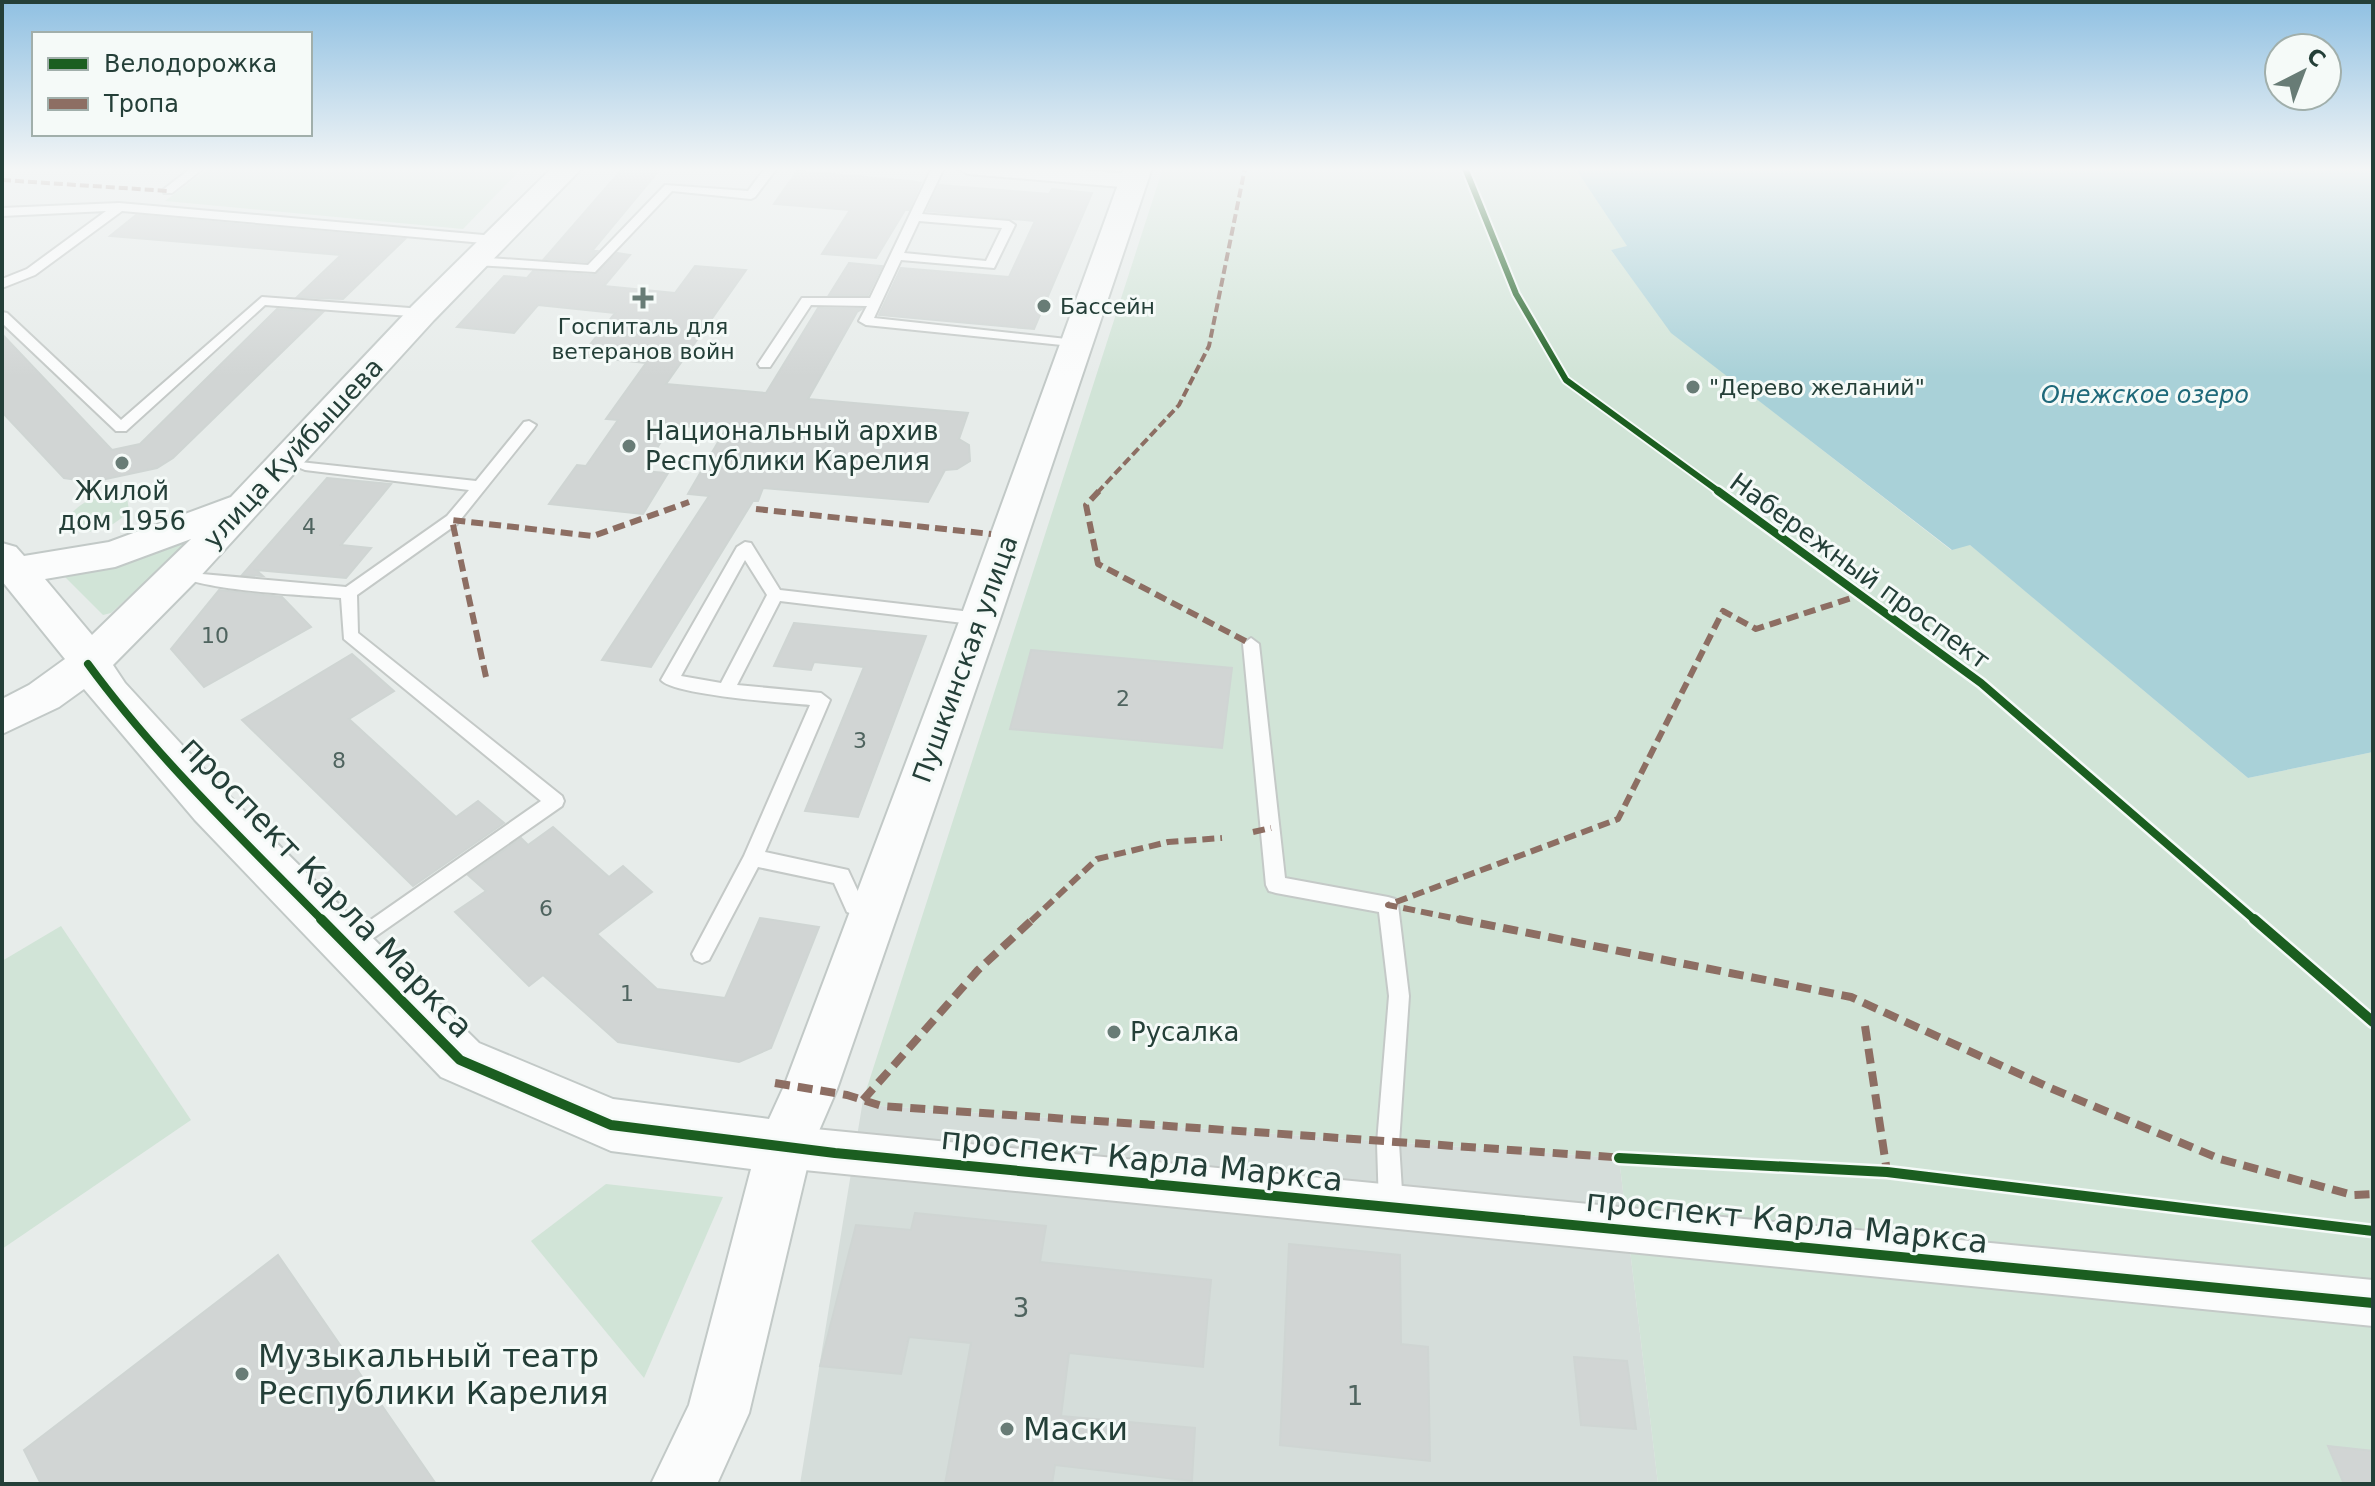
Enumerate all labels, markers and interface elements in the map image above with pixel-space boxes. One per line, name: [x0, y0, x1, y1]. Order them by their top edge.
legend: [32, 32, 312, 136]
north arrow: [2263, 32, 2343, 112]
text: С: [2302, 43, 2330, 72]
text: Велодорожка: [104, 50, 277, 78]
text: Тропа: [103, 90, 179, 118]
marker: Госпиталь для ветеранов войн: [632, 287, 654, 309]
place label: Бассейн: [1060, 294, 1155, 319]
marker: Бассейн: [1035, 297, 1053, 315]
place label: Госпиталь для ветеранов войн: [551, 314, 735, 364]
street label: улица Куйбышева: [197, 352, 389, 554]
place label: "Дерево желаний": [1709, 375, 1925, 400]
marker: "Дерево желаний": [1684, 378, 1702, 396]
water label: Онежское озеро: [2041, 381, 2249, 409]
place label: Национальный архив Республики Карелия: [645, 416, 939, 476]
marker: Национальный архив Республики Карелия: [620, 437, 638, 455]
marker: Жилой дом 1956: [113, 454, 131, 472]
street label: Набережный проспект: [1724, 467, 1996, 675]
place label: Жилой дом 1956: [58, 476, 186, 536]
house number: 4: [302, 514, 316, 539]
street label: Пушкинская улица: [906, 531, 1024, 787]
house number: 10: [201, 623, 229, 648]
house number: 2: [1116, 686, 1130, 711]
street label: проспект Карла Маркса: [173, 728, 481, 1046]
house number: 3: [853, 728, 867, 753]
house number: 8: [332, 748, 346, 773]
house number: 6: [539, 896, 553, 921]
house number: 1: [620, 981, 634, 1006]
place label: Русалка: [1130, 1017, 1240, 1047]
marker: Русалка: [1105, 1023, 1123, 1041]
street label: проспект Карла Маркса: [939, 1119, 1345, 1199]
street label: проспект Карла Маркса: [1584, 1181, 1990, 1261]
house number: 3: [1013, 1293, 1029, 1323]
place label: Музыкальный театр Республики Карелия: [258, 1337, 609, 1412]
marker: Музыкальный театр Республики Карелия: [233, 1365, 251, 1383]
house number: 1: [1347, 1381, 1363, 1411]
place label: Маски: [1023, 1410, 1128, 1448]
marker: Маски: [998, 1420, 1016, 1438]

